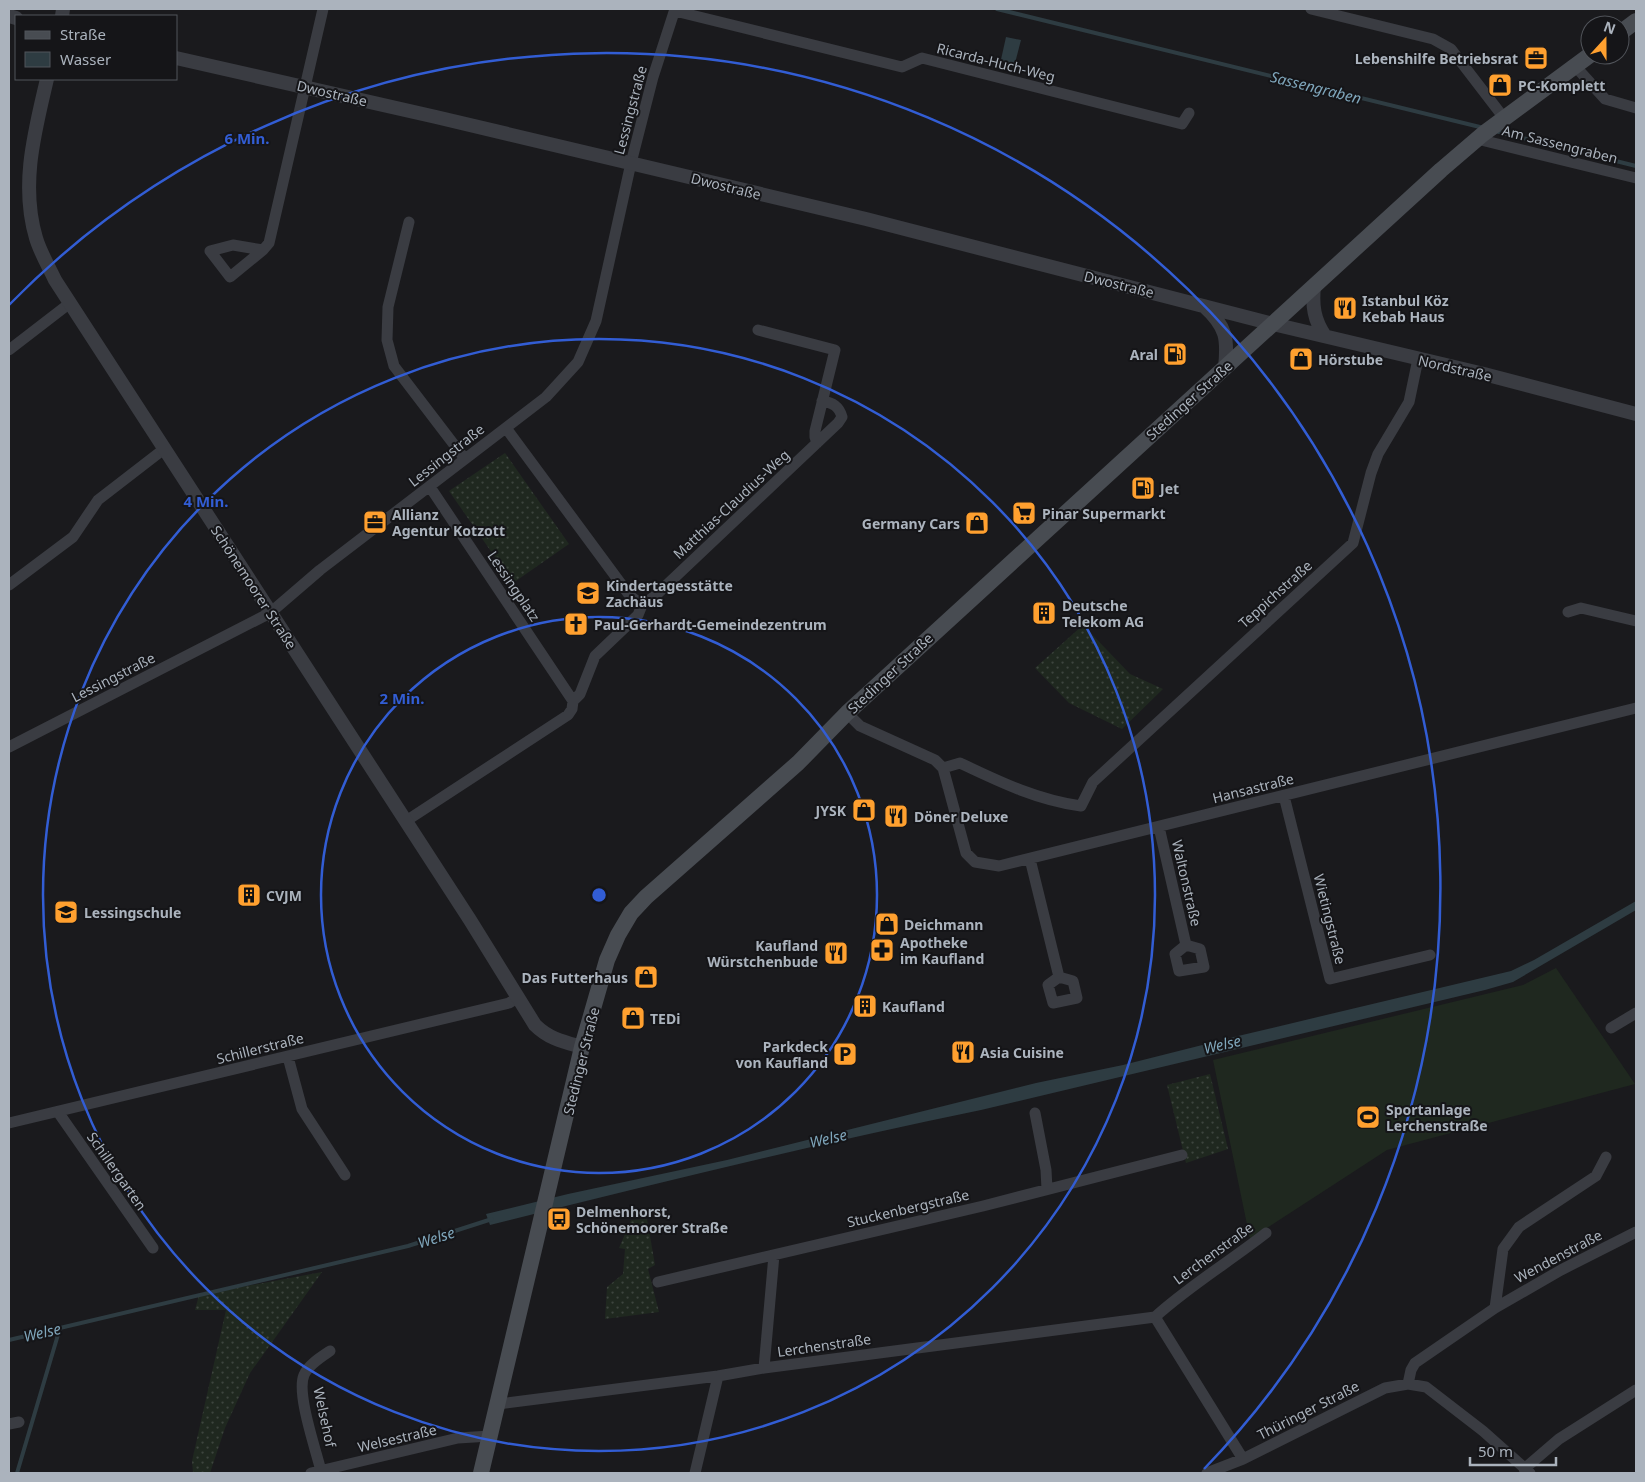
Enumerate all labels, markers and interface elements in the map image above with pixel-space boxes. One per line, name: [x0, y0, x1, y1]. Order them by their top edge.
legend: [15, 15, 178, 80]
north arrow: [1580, 15, 1630, 65]
text: N: [1601, 16, 1619, 38]
text: Straße: [60, 24, 106, 44]
street label: Ricarda-Huch-Weg: [935, 38, 1057, 86]
office icon: Lebenshilfe Betriebsrat: [1523, 45, 1549, 71]
text: Wasser: [60, 49, 111, 69]
place label: Lebenshilfe Betriebsrat: [1355, 49, 1518, 68]
street label: Lessingstraße: [609, 63, 651, 157]
water label: Sassengraben: [1268, 66, 1364, 108]
shop icon: PC-Komplett: [1487, 72, 1513, 98]
street label: Dwostraße: [295, 76, 369, 110]
place label: PC-Komplett: [1518, 76, 1605, 95]
street label: Am Sassengraben: [1500, 120, 1620, 168]
text: 6 Min.: [224, 128, 270, 148]
street label: Dwostraße: [689, 168, 763, 204]
street label: Dwostraße: [1082, 266, 1156, 302]
place label: Istanbul Köz Kebab Haus: [1362, 291, 1449, 326]
restaurant icon: Istanbul Köz Kebab Haus: [1332, 295, 1358, 321]
fuel station icon: Aral: [1162, 341, 1188, 367]
place label: Aral: [1130, 345, 1158, 364]
shop icon: Hörstube: [1288, 346, 1314, 372]
place label: Hörstube: [1318, 350, 1383, 369]
street label: Nordstraße: [1416, 350, 1494, 386]
street label: Stedinger Straße: [1142, 356, 1236, 444]
street label: Lessingstraße: [404, 419, 488, 491]
street label: Matthias-Claudius-Weg: [669, 445, 793, 563]
fuel station icon: Jet: [1130, 475, 1156, 501]
place label: Jet: [1158, 479, 1179, 498]
text: 4 Min.: [183, 491, 229, 511]
supermarket icon: Pinar Supermarkt: [1011, 500, 1037, 526]
place label: Pinar Supermarkt: [1042, 504, 1166, 523]
place label: Allianz Agentur Kotzott: [392, 505, 505, 540]
office icon: Allianz Agentur Kotzott: [362, 509, 388, 535]
shop icon: Germany Cars: [964, 510, 990, 536]
place label: Germany Cars: [862, 514, 960, 533]
street label: Schönemoorer Straße: [207, 522, 301, 653]
street label: Lessingplatz: [483, 547, 545, 625]
street label: Teppichstraße: [1234, 556, 1316, 632]
place label: Kindertagesstätte Zachäus: [606, 576, 733, 611]
school or university icon: Kindertagesstätte Zachäus: [575, 580, 601, 606]
place label: Deutsche Telekom AG: [1062, 596, 1144, 631]
building icon: Deutsche Telekom AG: [1031, 600, 1057, 626]
church icon: Paul-Gerhardt-Gemeindezentrum: [563, 611, 589, 637]
place label: Paul-Gerhardt-Gemeindezentrum: [594, 615, 827, 634]
street label: Stedinger Straße: [843, 628, 937, 718]
street label: Lessingstraße: [68, 648, 158, 706]
text: 2 Min.: [379, 688, 425, 708]
street label: Hansastraße: [1210, 769, 1296, 807]
shop icon: JYSK: [851, 797, 877, 823]
place label: JYSK: [814, 801, 847, 820]
restaurant icon: Döner Deluxe: [883, 803, 909, 829]
place label: Döner Deluxe: [914, 807, 1008, 826]
street label: Waltonstraße: [1168, 838, 1206, 928]
street label: Wietingstraße: [1310, 872, 1350, 966]
building icon: CVJM: [236, 882, 262, 908]
place label: CVJM: [266, 886, 302, 905]
centre of rings: [590, 886, 608, 904]
school or university icon: Lessingschule: [53, 899, 79, 925]
place label: Lessingschule: [84, 903, 181, 922]
shop icon: Deichmann: [874, 911, 900, 937]
place label: Deichmann: [904, 915, 983, 934]
place label: Apotheke im Kaufland: [900, 933, 984, 968]
place label: Kaufland Würstchenbude: [707, 936, 818, 971]
pharmacy icon: Apotheke im Kaufland: [869, 937, 895, 963]
restaurant icon: Kaufland Würstchenbude: [823, 940, 849, 966]
shop icon: Das Futterhaus: [633, 964, 659, 990]
place label: Das Futterhaus: [522, 968, 628, 987]
building icon: Kaufland: [852, 993, 878, 1019]
place label: Kaufland: [882, 997, 945, 1016]
street label: Stedinger Straße: [558, 1005, 604, 1117]
shop icon: TEDi: [620, 1005, 646, 1031]
place label: TEDi: [650, 1009, 680, 1028]
street label: Schillerstraße: [214, 1028, 306, 1068]
water label: Welse: [1201, 1030, 1243, 1058]
place label: Parkdeck von Kaufland: [736, 1037, 828, 1072]
restaurant icon: Asia Cuisine: [950, 1039, 976, 1065]
parking icon: Parkdeck von Kaufland: [832, 1041, 858, 1067]
place label: Asia Cuisine: [980, 1043, 1064, 1062]
place label: Sportanlage Lerchenstraße: [1386, 1100, 1488, 1135]
sports icon: Sportanlage Lerchenstraße: [1355, 1104, 1381, 1130]
water label: Welse: [807, 1124, 849, 1152]
street label: Schillergarten: [83, 1128, 151, 1214]
street label: Stuckenbergstraße: [845, 1185, 971, 1231]
place label: Delmenhorst, Schönemoorer Straße: [576, 1202, 728, 1237]
bus stop icon: Delmenhorst, Schönemoorer Straße: [546, 1206, 572, 1232]
street label: Lerchenstraße: [1169, 1217, 1257, 1288]
water label: Welse: [415, 1221, 458, 1252]
street label: Wendenstraße: [1511, 1225, 1605, 1287]
water label: Welse: [21, 1318, 63, 1346]
street label: Lerchenstraße: [776, 1329, 872, 1361]
street label: Thüringer Straße: [1254, 1376, 1362, 1444]
street label: Welsehof: [309, 1385, 341, 1450]
street label: Welsestraße: [356, 1420, 439, 1456]
scale bar: [1470, 1434, 1556, 1466]
text: 50 m: [1478, 1441, 1513, 1461]

